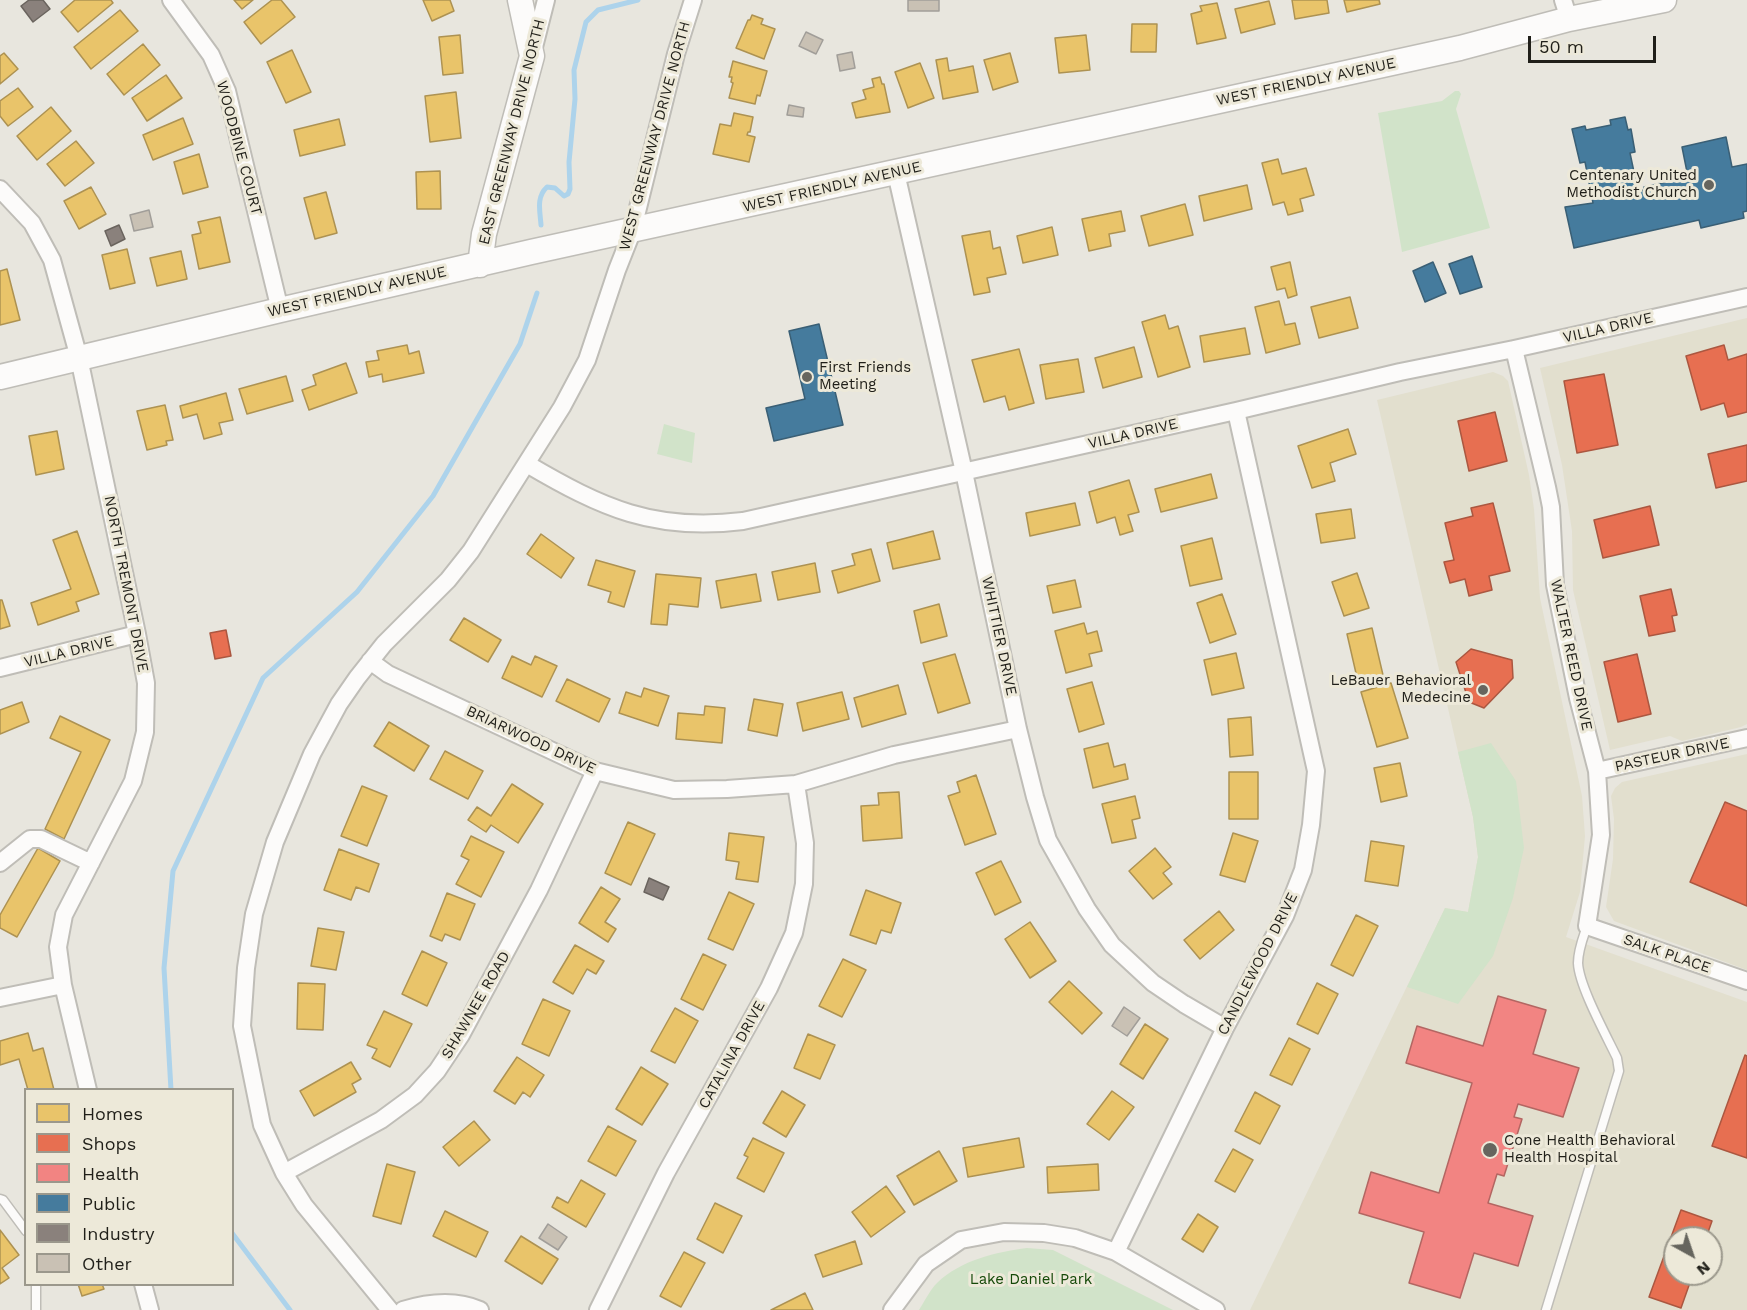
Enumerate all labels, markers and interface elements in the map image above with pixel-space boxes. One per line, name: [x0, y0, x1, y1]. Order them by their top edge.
street label: EAST GREENWAY DRIVE NORTH: [475, 17, 549, 247]
street label: WEST GREENWAY DRIVE NORTH: [616, 20, 694, 252]
scale bar: [1531, 24, 1658, 62]
text: 50 m: [1539, 36, 1584, 57]
street label: WEST FRIENDLY AVENUE: [1215, 54, 1397, 110]
street label: WOODBINE COURT: [212, 79, 266, 217]
street label: WEST FRIENDLY AVENUE: [741, 158, 923, 216]
place label: Centenary United Methodist Church: [1566, 167, 1697, 202]
marker: Centenary United Methodist Church: [1702, 178, 1716, 192]
street label: WEST FRIENDLY AVENUE: [266, 263, 448, 321]
street label: VILLA DRIVE: [1561, 309, 1655, 347]
place label: First Friends Meeting: [819, 359, 911, 394]
marker: First Friends Meeting: [800, 370, 814, 384]
street label: VILLA DRIVE: [1086, 415, 1180, 453]
street label: NORTH TREMONT DRIVE: [100, 494, 152, 674]
street label: WHITTIER DRIVE: [978, 575, 1020, 697]
street label: WALTER REED DRIVE: [1546, 578, 1596, 732]
street label: VILLA DRIVE: [22, 632, 116, 672]
place label: LeBauer Behavioral Medecine: [1331, 672, 1471, 707]
marker: LeBauer Behavioral Medecine: [1476, 683, 1490, 697]
street label: BRIARWOOD DRIVE: [463, 702, 599, 778]
street label: PASTEUR DRIVE: [1613, 734, 1731, 776]
street label: CANDLEWOOD DRIVE: [1214, 890, 1302, 1038]
street label: SALK PLACE: [1621, 931, 1713, 977]
street label: SHAWNEE ROAD: [438, 948, 514, 1062]
street label: CATALINA DRIVE: [695, 998, 769, 1112]
legend: [24, 1088, 234, 1286]
text: Homes: [82, 1103, 143, 1124]
place label: Cone Health Behavioral Health Hospital: [1504, 1132, 1675, 1167]
text: Shops: [82, 1133, 136, 1154]
marker: Cone Health Behavioral Health Hospital: [1481, 1141, 1499, 1159]
text: Health: [82, 1163, 139, 1184]
text: Public: [82, 1193, 136, 1214]
text: Industry: [82, 1223, 154, 1244]
north arrow: [1663, 1226, 1723, 1286]
text: Other: [82, 1253, 132, 1274]
text: N: [1693, 1258, 1714, 1280]
park label: Lake Daniel Park: [970, 1271, 1092, 1289]

